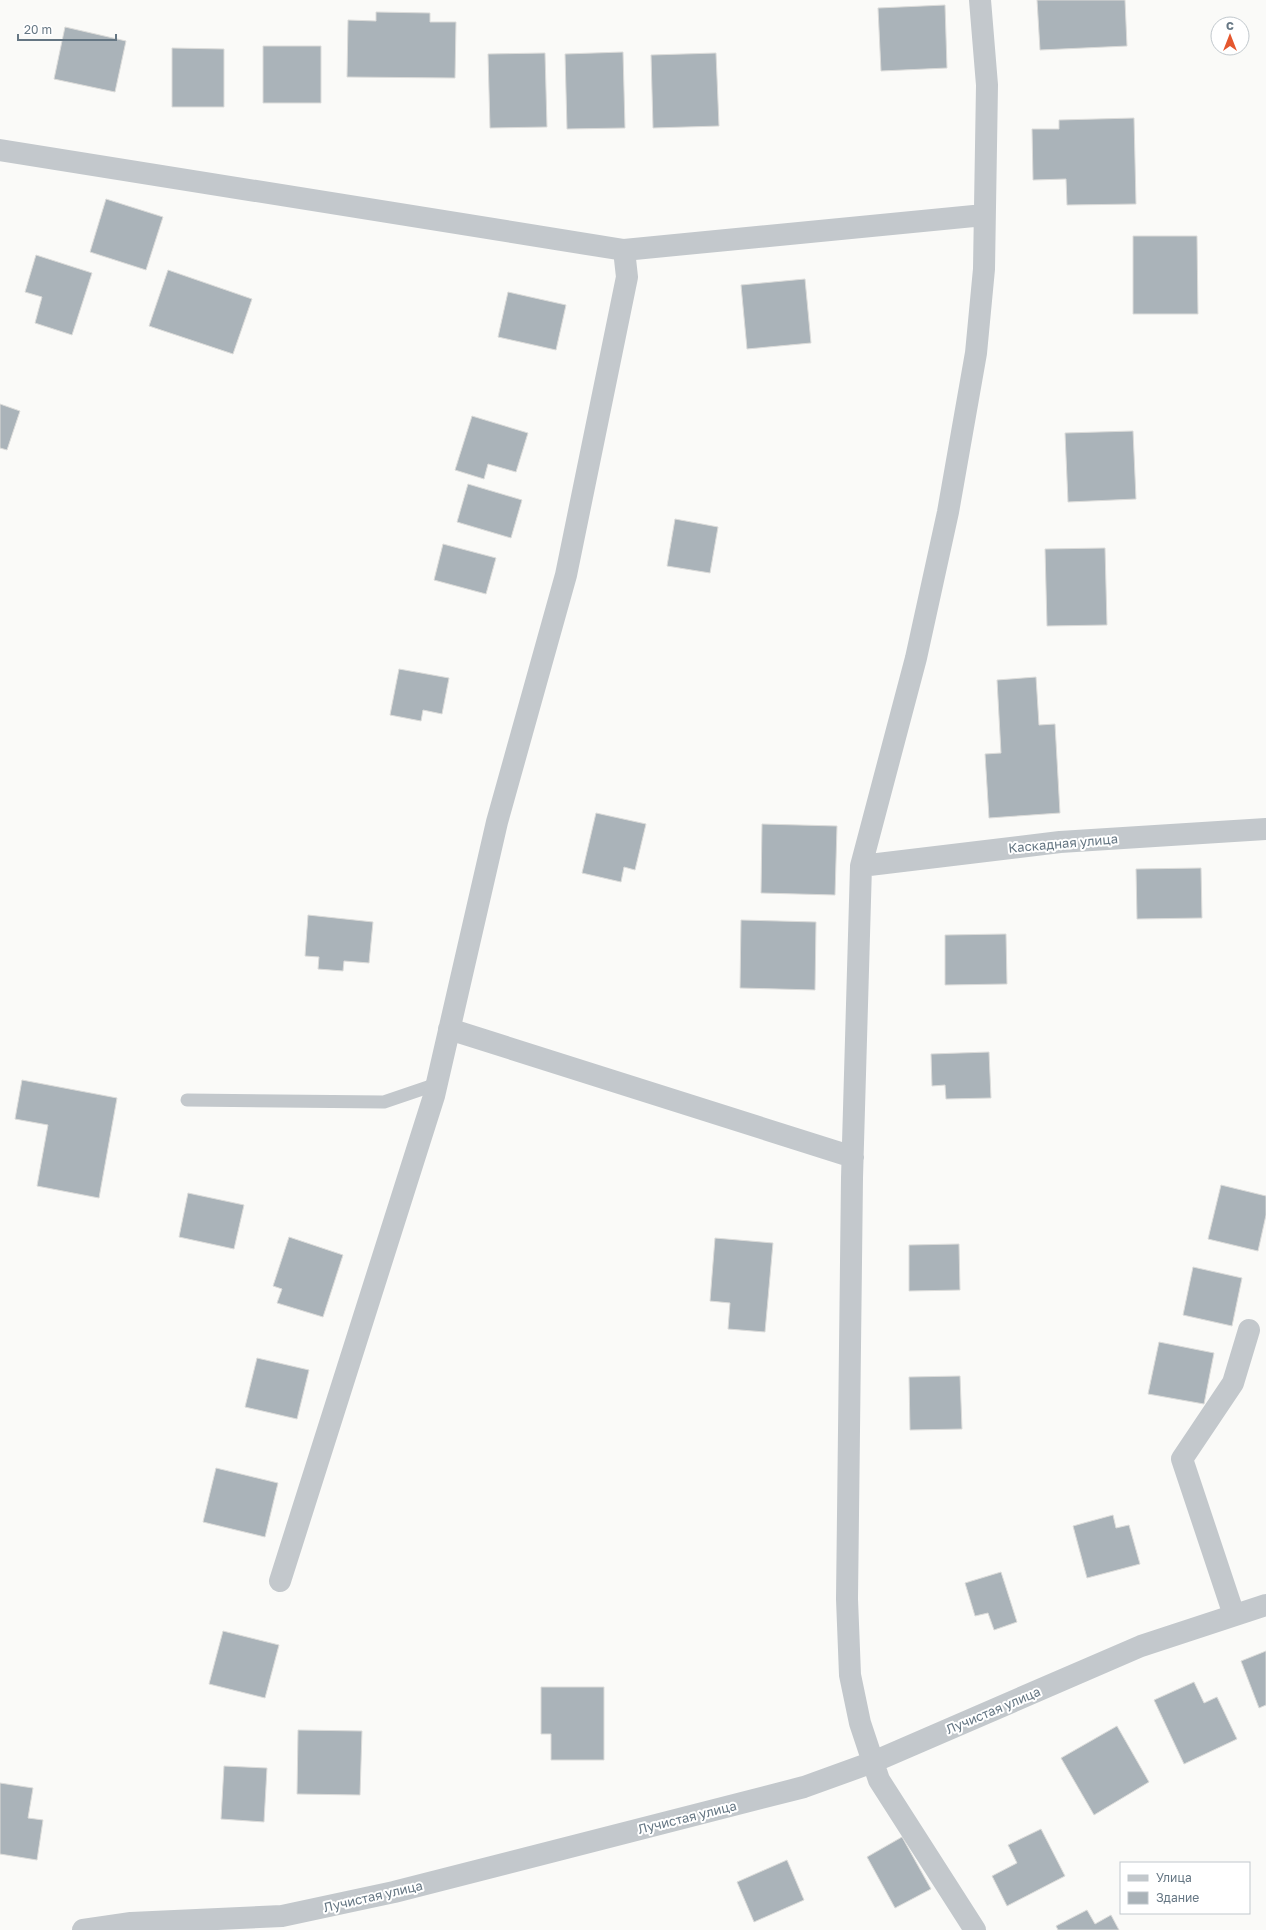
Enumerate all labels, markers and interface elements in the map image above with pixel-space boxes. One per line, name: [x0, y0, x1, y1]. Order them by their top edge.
scale bar: [18, 16, 116, 42]
north arrow: [1210, 16, 1250, 56]
text: С: [1226, 19, 1234, 32]
text: 20 m: [24, 22, 52, 37]
street label: Каскадная улица: [1008, 830, 1118, 856]
street label: Лучистая улица: [943, 1683, 1043, 1737]
street label: Лучистая улица: [636, 1797, 738, 1837]
legend: [1120, 1862, 1250, 1914]
text: Улица: [1156, 1870, 1192, 1885]
street label: Лучистая улица: [322, 1877, 424, 1915]
text: Здание: [1156, 1890, 1199, 1905]

